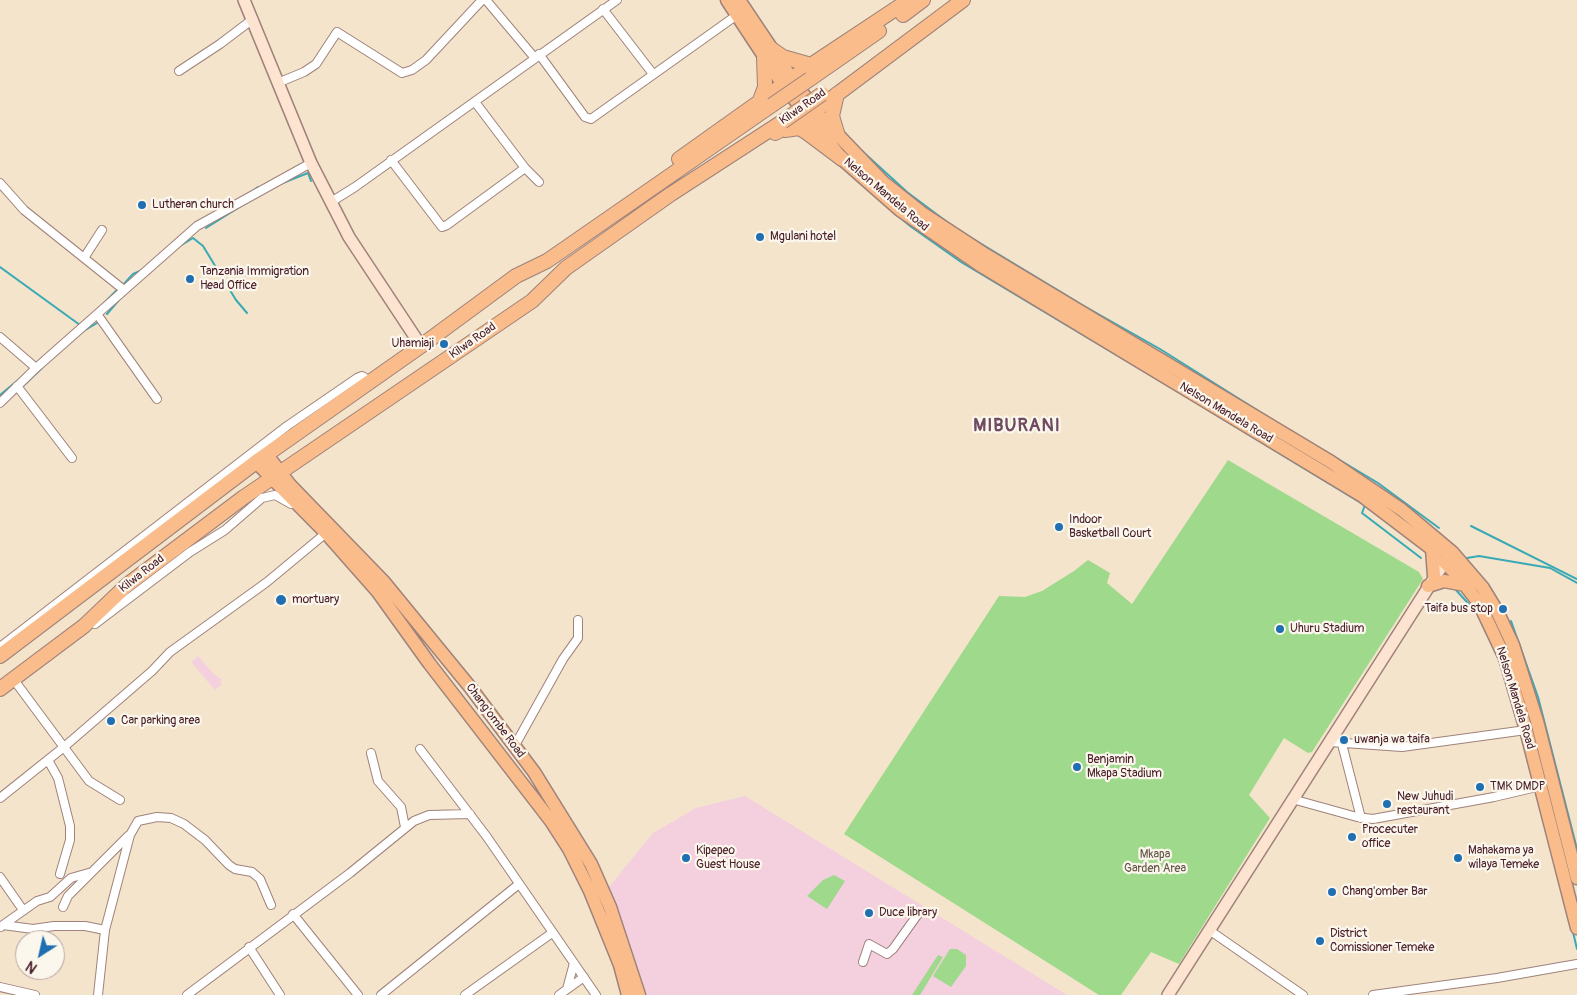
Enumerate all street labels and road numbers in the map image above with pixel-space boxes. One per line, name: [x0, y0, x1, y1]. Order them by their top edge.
street label: Kilwa Road: [777, 86, 829, 128]
street label: Nelson Mandela Road: [841, 155, 931, 235]
street label: Kilwa Road: [447, 320, 499, 362]
street label: Nelson Mandela Road: [1177, 379, 1275, 447]
street label: Kilwa Road: [117, 552, 167, 596]
street label: Nelson Mandela Road: [1493, 645, 1537, 751]
street label: Chang'ombe Road: [462, 681, 528, 761]

